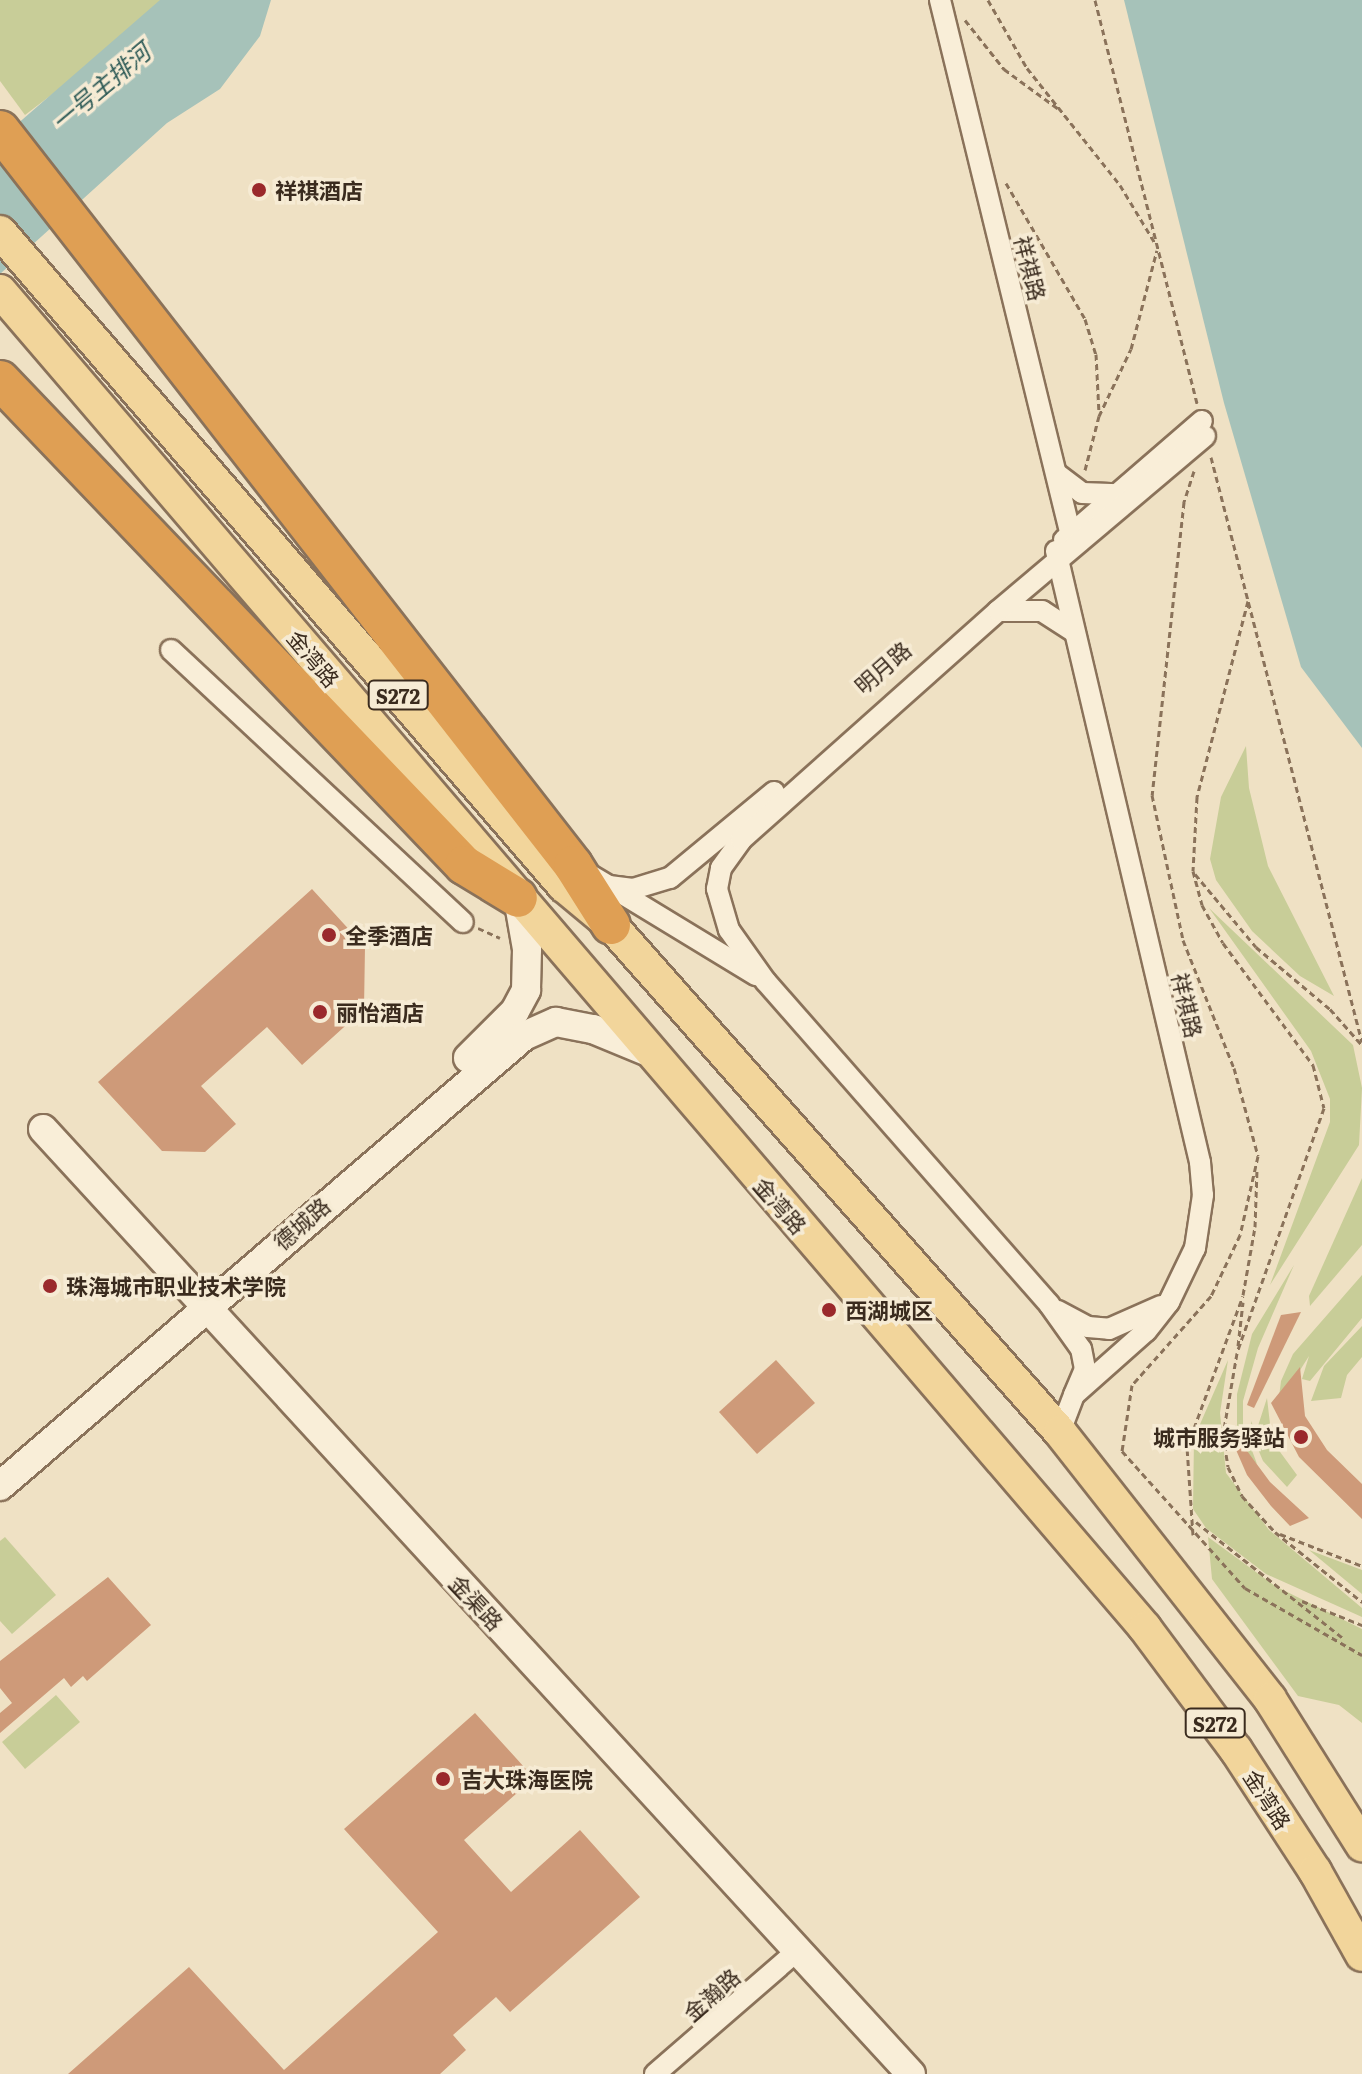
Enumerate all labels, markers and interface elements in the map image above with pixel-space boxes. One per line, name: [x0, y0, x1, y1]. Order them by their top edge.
water label: 一号主排河: [45, 36, 155, 136]
place label: 祥祺酒店: [275, 177, 363, 203]
marker: 祥祺酒店: [250, 181, 268, 199]
street label: 祥祺路: [1010, 233, 1052, 303]
street label: 金湾路: [283, 624, 345, 692]
street label: 明月路: [848, 635, 916, 699]
road number: S272: [366, 679, 430, 711]
place label: 全季酒店: [345, 922, 433, 948]
marker: 全季酒店: [320, 926, 338, 944]
street label: 祥祺路: [1168, 970, 1208, 1040]
place label: 丽怡酒店: [336, 999, 424, 1025]
marker: 丽怡酒店: [311, 1003, 329, 1021]
street label: 金湾路: [749, 1171, 813, 1239]
street label: 德城路: [267, 1191, 335, 1255]
place label: 珠海城市职业技术学院: [66, 1273, 286, 1299]
marker: 珠海城市职业技术学院: [41, 1277, 59, 1295]
place label: 西湖城区: [845, 1297, 933, 1323]
marker: 西湖城区: [820, 1301, 838, 1319]
place label: 城市服务驿站: [1153, 1424, 1285, 1450]
marker: 城市服务驿站: [1292, 1428, 1310, 1446]
street label: 金渠路: [445, 1569, 509, 1635]
road number: S272: [1183, 1707, 1247, 1739]
street label: 金湾路: [1239, 1764, 1297, 1834]
place label: 吉大珠海医院: [461, 1766, 593, 1792]
marker: 吉大珠海医院: [432, 1768, 454, 1790]
street label: 金瀚路: [677, 1962, 745, 2026]

